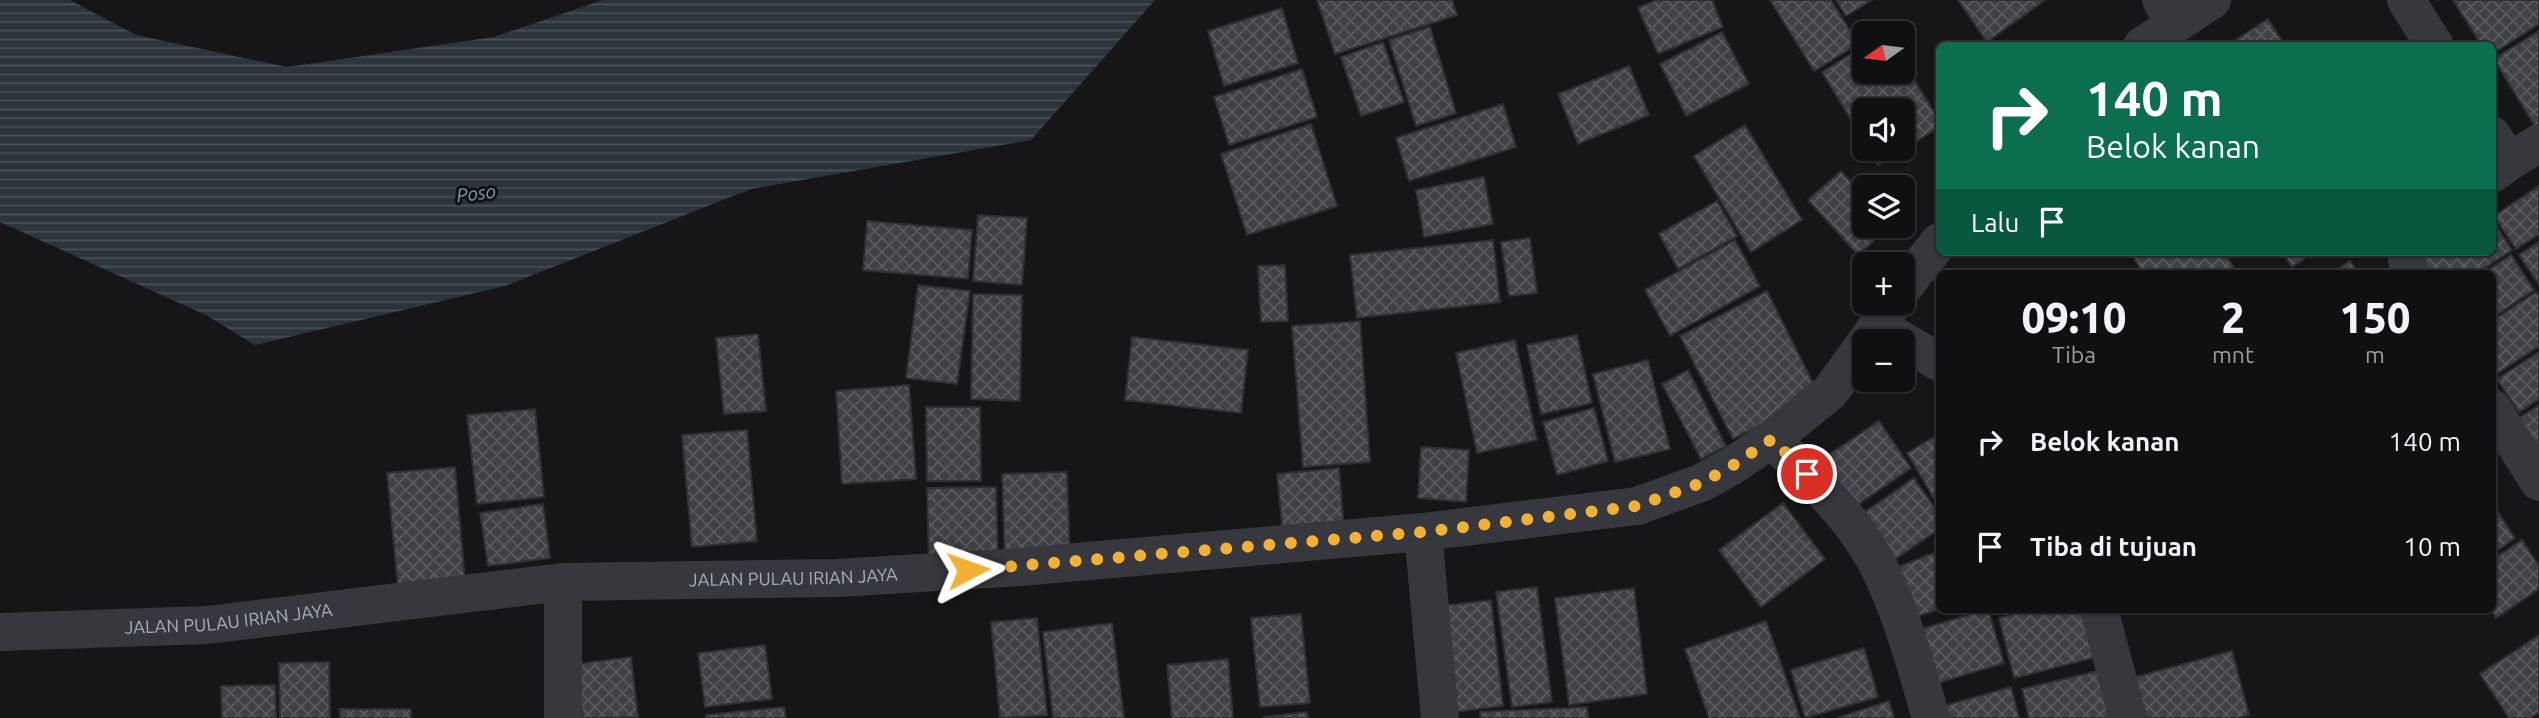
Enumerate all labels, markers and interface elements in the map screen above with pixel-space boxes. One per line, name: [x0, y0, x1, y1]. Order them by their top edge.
north arrow: [1852, 21, 1914, 84]
map controls: [1852, 21, 1915, 392]
icon: right: [1971, 70, 2062, 161]
text: 140 m: [2086, 70, 2223, 125]
button: sound: [1852, 98, 1915, 161]
text: Belok kanan: [2086, 128, 2260, 164]
button: layers: [1852, 175, 1915, 238]
water label: Poso: [455, 180, 497, 206]
icon: arrive: [2033, 203, 2071, 241]
text: Lalu: [1971, 208, 2019, 237]
button: +: [1852, 252, 1915, 315]
text: 09:10: [2021, 294, 2127, 341]
text: 2: [2221, 294, 2245, 341]
text: 150: [2339, 294, 2411, 341]
button: −: [1852, 329, 1915, 392]
text: Tiba: [2052, 342, 2096, 367]
text: mnt: [2212, 342, 2254, 367]
text: m: [2365, 342, 2385, 367]
icon: right: [1971, 423, 2009, 461]
text: Belok kanan: [2030, 427, 2180, 456]
text: 140 m: [2389, 427, 2461, 456]
pin: [1777, 444, 1837, 504]
icon: arrive: [1788, 455, 1826, 493]
icon: arrive: [1971, 528, 2009, 566]
text: Tiba di tujuan: [2030, 532, 2197, 561]
text: 10 m: [2403, 532, 2461, 561]
position arrow: [931, 533, 1005, 607]
street label: JALAN PULAU IRIAN JAYA: [689, 563, 898, 589]
street label: JALAN PULAU IRIAN JAYA: [124, 599, 334, 637]

